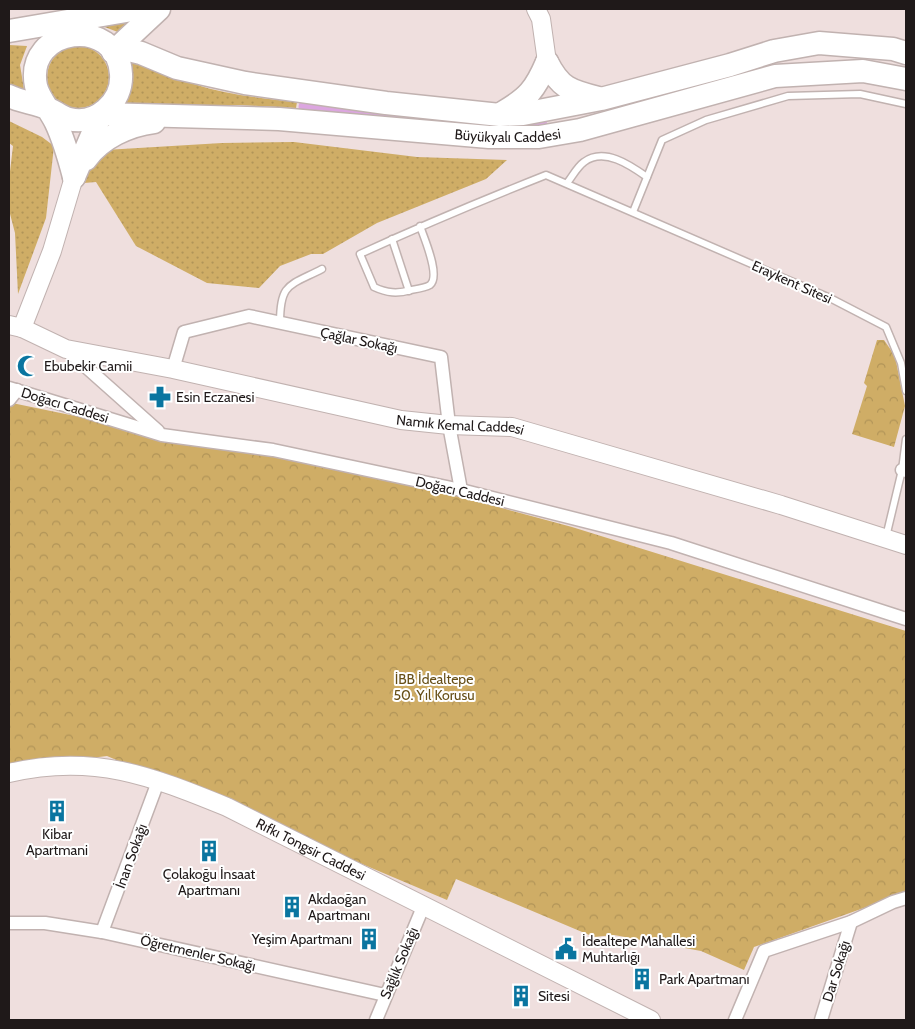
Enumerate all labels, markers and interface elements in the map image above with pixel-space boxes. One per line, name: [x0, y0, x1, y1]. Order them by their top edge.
street label: Büyükyalı Caddesi: [454, 124, 562, 146]
street label: Eraykent Sitesi: [749, 256, 835, 308]
street label: Çağlar Sokağı: [319, 323, 399, 357]
mosque icon: Ebubekir Camii: [15, 353, 41, 379]
place label: Ebubekir Camii: [44, 357, 132, 375]
street label: Doğacı Caddesi: [19, 383, 111, 427]
pharmacy icon: Esin Eczanesi: [147, 384, 173, 410]
place label: Esin Eczanesi: [176, 388, 254, 406]
street label: Namık Kemal Caddesi: [395, 411, 526, 439]
street label: Doğacı Caddesi: [414, 472, 506, 510]
park label: İBB İdealtepe 50. Yıl Korusu: [393, 670, 475, 704]
building icon: Kibar Apartmani: [44, 798, 70, 824]
street label: Rıfkı Tongsir Caddesi: [253, 814, 369, 884]
street label: İnan Sokağı: [111, 821, 151, 891]
place label: Kibar Apartmani: [26, 825, 88, 859]
building icon: Çolakoğu İnsaat Apartmanı: [196, 838, 222, 864]
place label: Çolakoğu İnsaat Apartmanı: [163, 865, 256, 899]
place label: Akdaoğan Apartmanı: [308, 890, 370, 924]
building icon: Akdaoğan Apartmanı: [279, 894, 305, 920]
street label: Sağlık Sokağı: [376, 924, 422, 1002]
building icon: Yeşim Apartmanı: [356, 926, 382, 952]
place label: Yeşim Apartmanı: [251, 930, 352, 948]
street label: Öğretmenler Sokağı: [139, 931, 257, 975]
place label: İdealtepe Mahallesi Muhtarlığı: [582, 932, 695, 966]
public building icon: İdealtepe Mahallesi Muhtarlığı: [553, 936, 579, 962]
street label: Dar Sokağı: [818, 938, 854, 1004]
building icon: Park Apartmanı: [629, 966, 655, 992]
place label: Park Apartmanı: [659, 970, 749, 988]
building icon: Sitesi: [508, 983, 534, 1009]
place label: Sitesi: [538, 987, 570, 1005]

